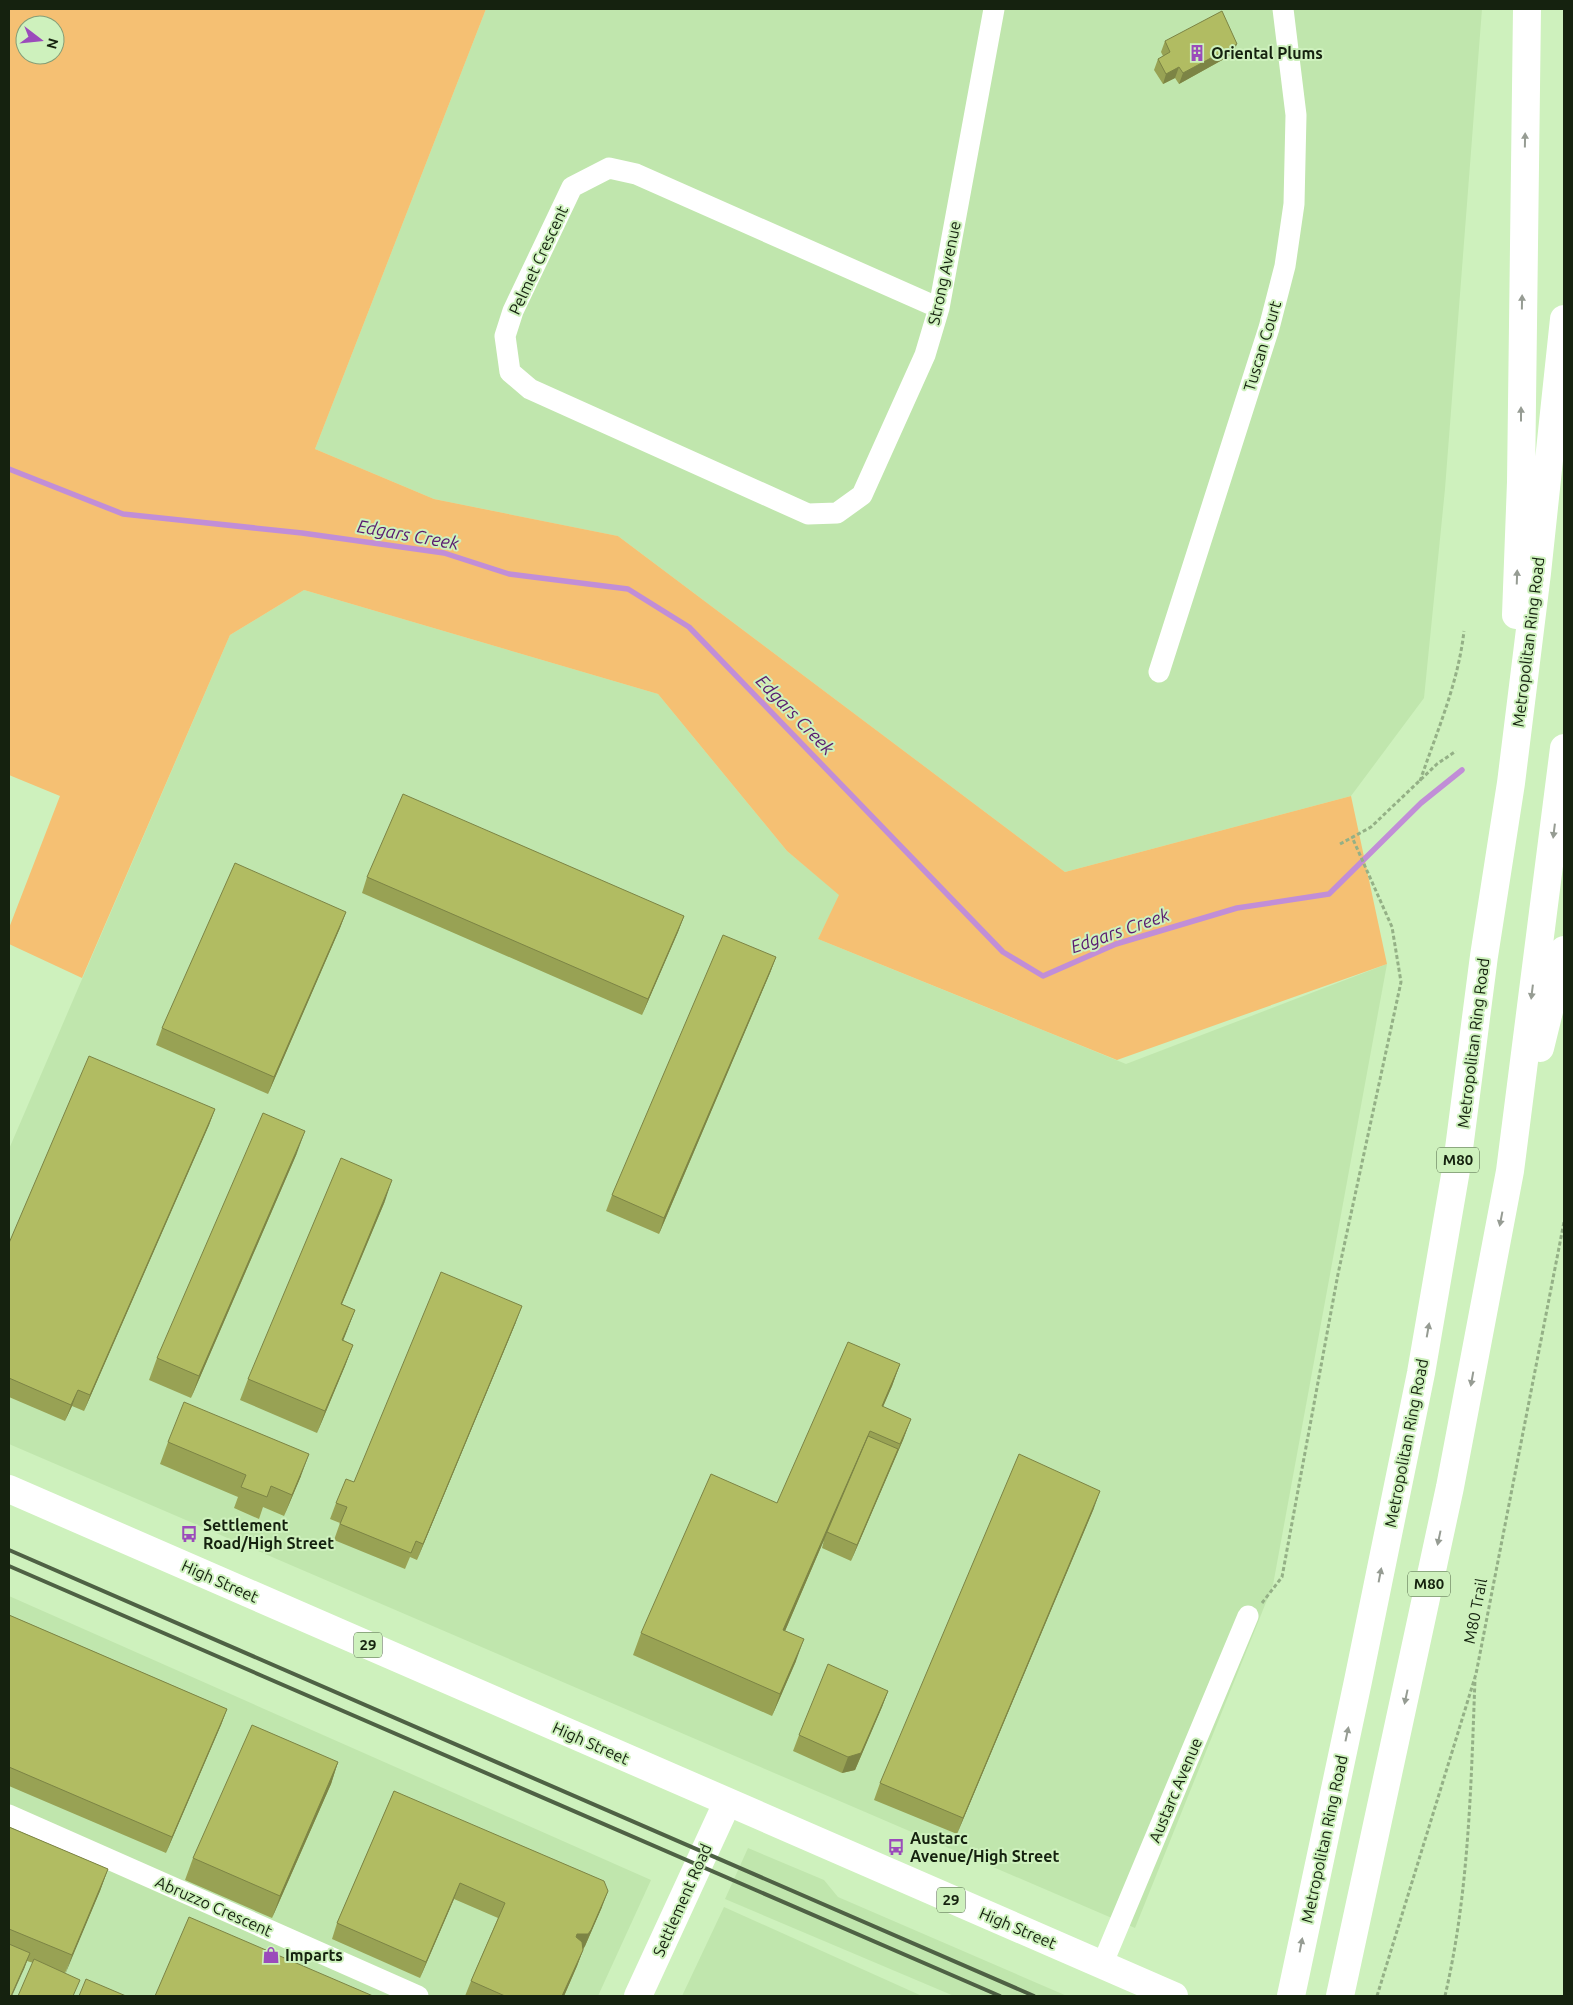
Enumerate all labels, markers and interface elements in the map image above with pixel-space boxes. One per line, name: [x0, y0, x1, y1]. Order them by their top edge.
north arrow: [15, 15, 65, 65]
text: N: [43, 36, 62, 51]
building icon: Oriental Plums: [1187, 43, 1207, 63]
place label: Oriental Plums: [1211, 44, 1323, 62]
one-way arrow: [1521, 131, 1529, 147]
street label: Pelmet Crescent: [505, 202, 571, 317]
street label: Strong Avenue: [924, 219, 964, 327]
one-way arrow: [1518, 294, 1526, 310]
street label: Tuscan Court: [1240, 298, 1284, 393]
one-way arrow: [1517, 406, 1525, 422]
water label: Edgars Creek: [356, 515, 461, 553]
street label: Metropolitan Ring Road: [1509, 556, 1547, 728]
one-way arrow: [1514, 568, 1522, 584]
water label: Edgars Creek: [753, 670, 839, 759]
one-way arrow: [1550, 823, 1558, 839]
water label: Edgars Creek: [1068, 904, 1172, 956]
street label: Metropolitan Ring Road: [1454, 957, 1492, 1129]
one-way arrow: [1528, 984, 1536, 1000]
road number: M80: [1437, 1148, 1479, 1172]
one-way arrow: [1497, 1211, 1505, 1226]
one-way arrow: [1425, 1322, 1433, 1338]
street label: Metropolitan Ring Road: [1381, 1357, 1431, 1529]
one-way arrow: [1468, 1371, 1476, 1386]
place label: Settlement Road/High Street: [203, 1516, 334, 1552]
bus stop icon: Settlement Road/High Street: [179, 1524, 199, 1544]
one-way arrow: [1435, 1530, 1443, 1545]
street label: High Street: [179, 1556, 262, 1606]
one-way arrow: [1376, 1568, 1384, 1583]
road number: M80: [1408, 1572, 1450, 1596]
street label: M80 Trail: [1460, 1577, 1490, 1645]
road number: 29: [354, 1632, 382, 1658]
one-way arrow: [1402, 1689, 1410, 1704]
street label: High Street: [550, 1718, 633, 1768]
one-way arrow: [1343, 1726, 1351, 1742]
street label: Austarc Avenue: [1145, 1735, 1205, 1845]
street label: Metropolitan Ring Road: [1297, 1753, 1351, 1925]
place label: Austarc Avenue/High Street: [910, 1829, 1060, 1865]
bus stop icon: Austarc Avenue/High Street: [886, 1837, 906, 1857]
street label: Settlement Road: [649, 1841, 715, 1959]
street label: Abruzzo Crescent: [153, 1872, 276, 1940]
road number: 29: [937, 1888, 965, 1912]
street label: High Street: [977, 1904, 1060, 1953]
one-way arrow: [1298, 1936, 1306, 1952]
shop icon: Imparts: [261, 1945, 281, 1965]
place label: Imparts: [285, 1946, 343, 1964]

